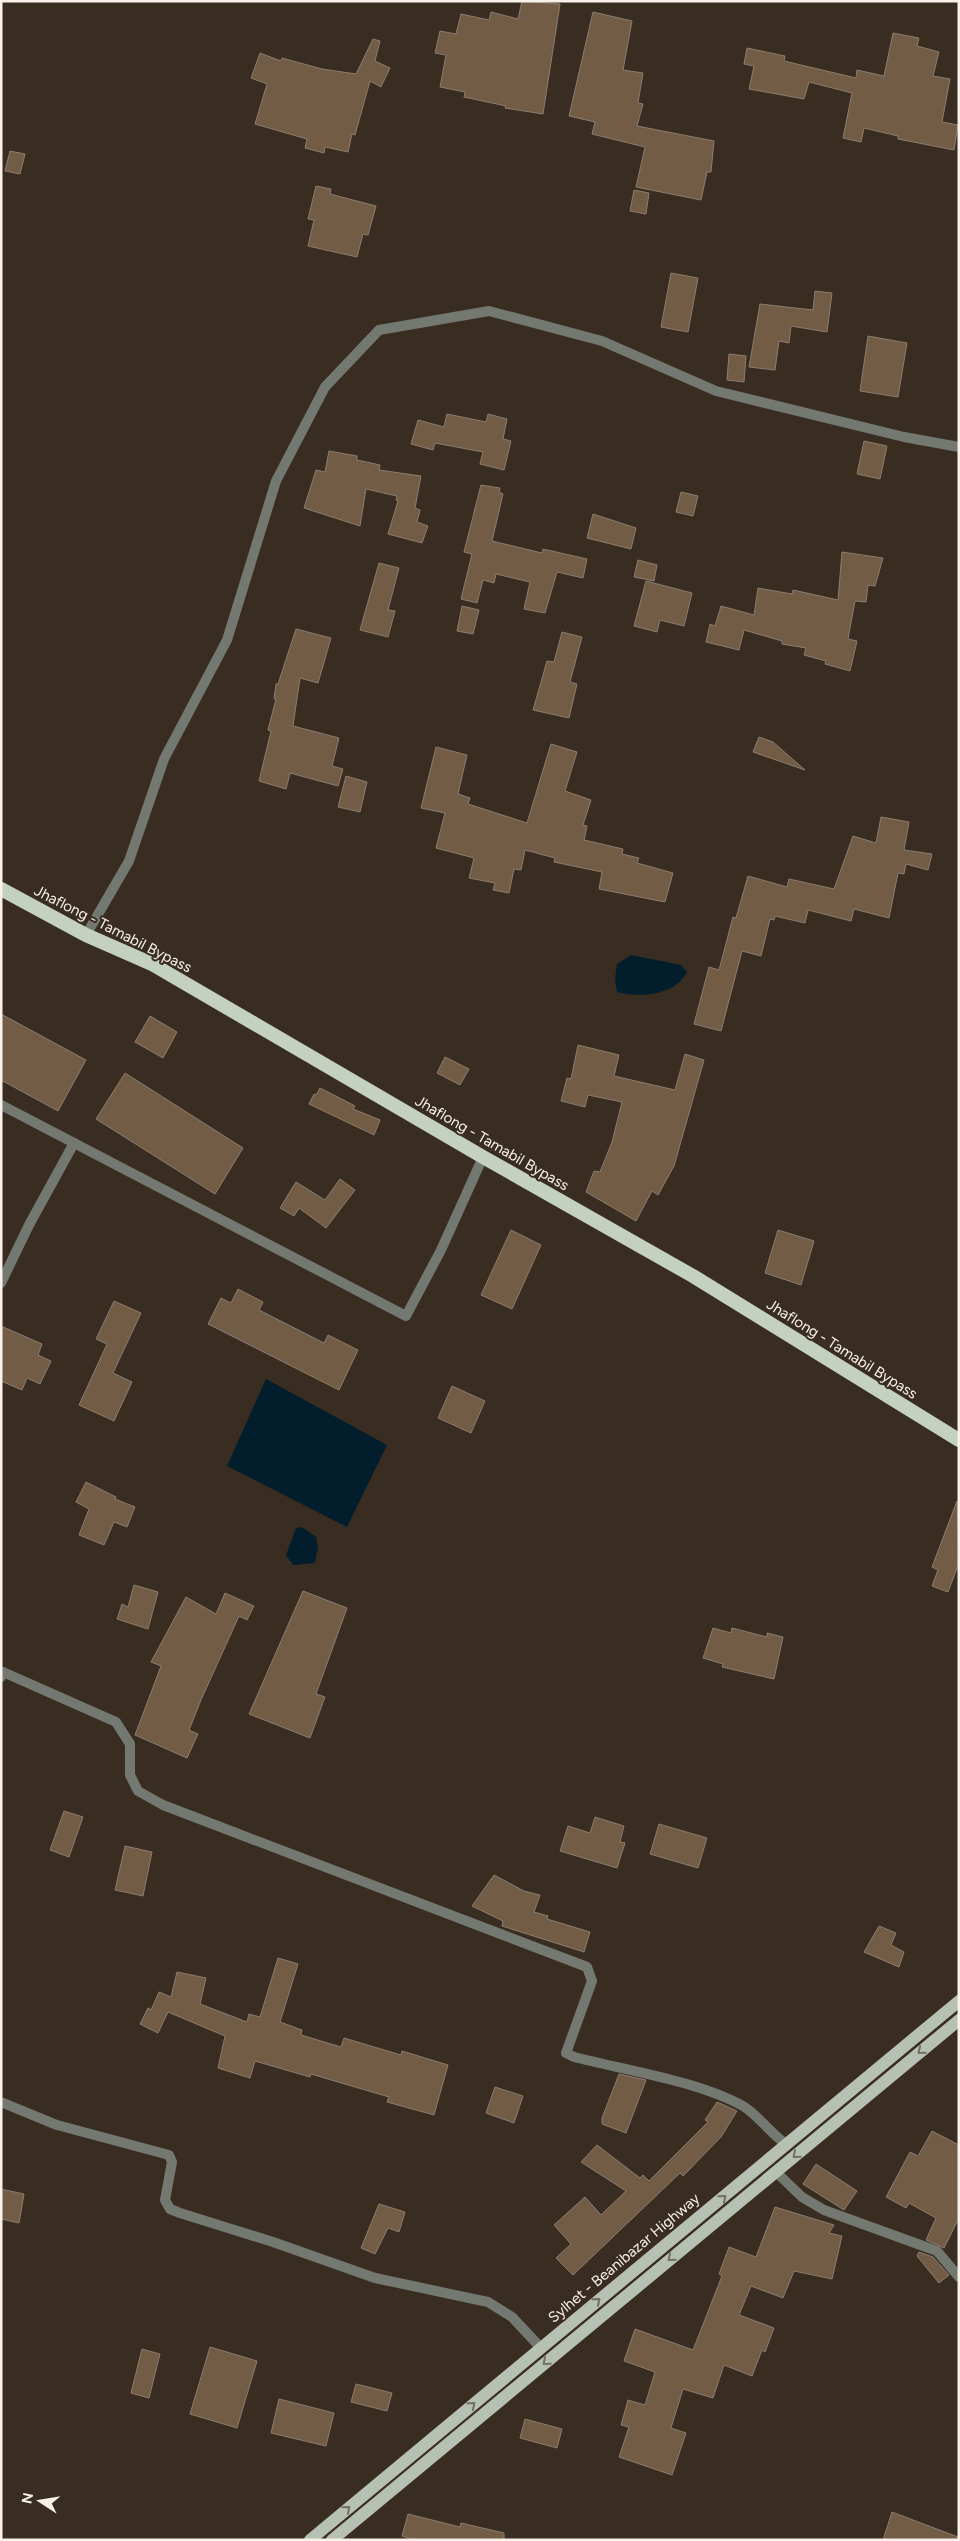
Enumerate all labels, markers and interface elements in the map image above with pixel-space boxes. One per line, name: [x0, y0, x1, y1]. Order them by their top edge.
street label: Jhaflong - Tamabil Bypass: [31, 881, 195, 977]
street label: Jhaflong - Tamabil Bypass: [412, 1092, 572, 1194]
street label: Jhaflong - Tamabil Bypass: [763, 1295, 921, 1403]
one-way arrow: [918, 2045, 927, 2054]
one-way arrow: [793, 2149, 802, 2158]
street label: Sylhet - Beanibazar Highway: [545, 2189, 703, 2327]
one-way arrow: [717, 2194, 726, 2203]
one-way arrow: [668, 2253, 677, 2262]
one-way arrow: [592, 2298, 601, 2307]
one-way arrow: [543, 2357, 552, 2365]
one-way arrow: [467, 2402, 476, 2411]
north arrow: [15, 2476, 65, 2526]
text: N: [18, 2491, 37, 2505]
one-way arrow: [341, 2506, 350, 2514]

